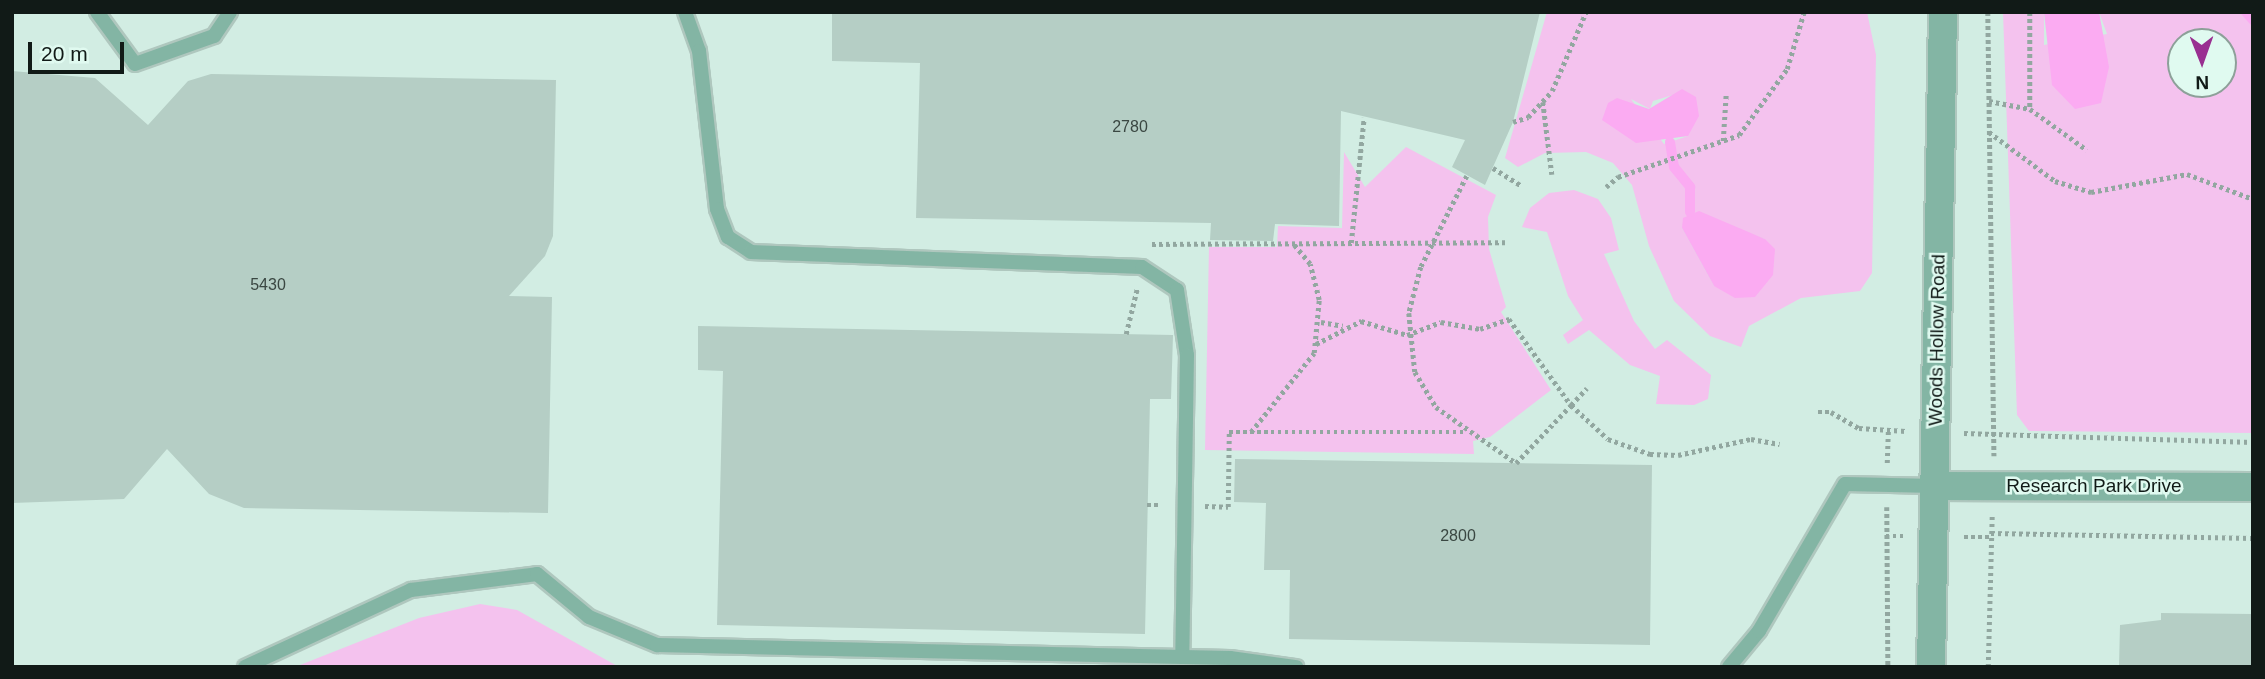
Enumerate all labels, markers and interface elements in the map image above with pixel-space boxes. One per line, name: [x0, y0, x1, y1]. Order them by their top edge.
scale bar: [32, 28, 128, 72]
north arrow: [2167, 28, 2237, 98]
text: 20 m: [41, 42, 88, 65]
text: N: [2195, 72, 2209, 93]
house number: 2780: [1112, 117, 1148, 137]
street label: Woods Hollow Road: [1924, 254, 1950, 426]
house number: 5430: [250, 275, 286, 295]
street label: Research Park Drive: [2006, 475, 2182, 497]
house number: 2800: [1440, 526, 1476, 546]

